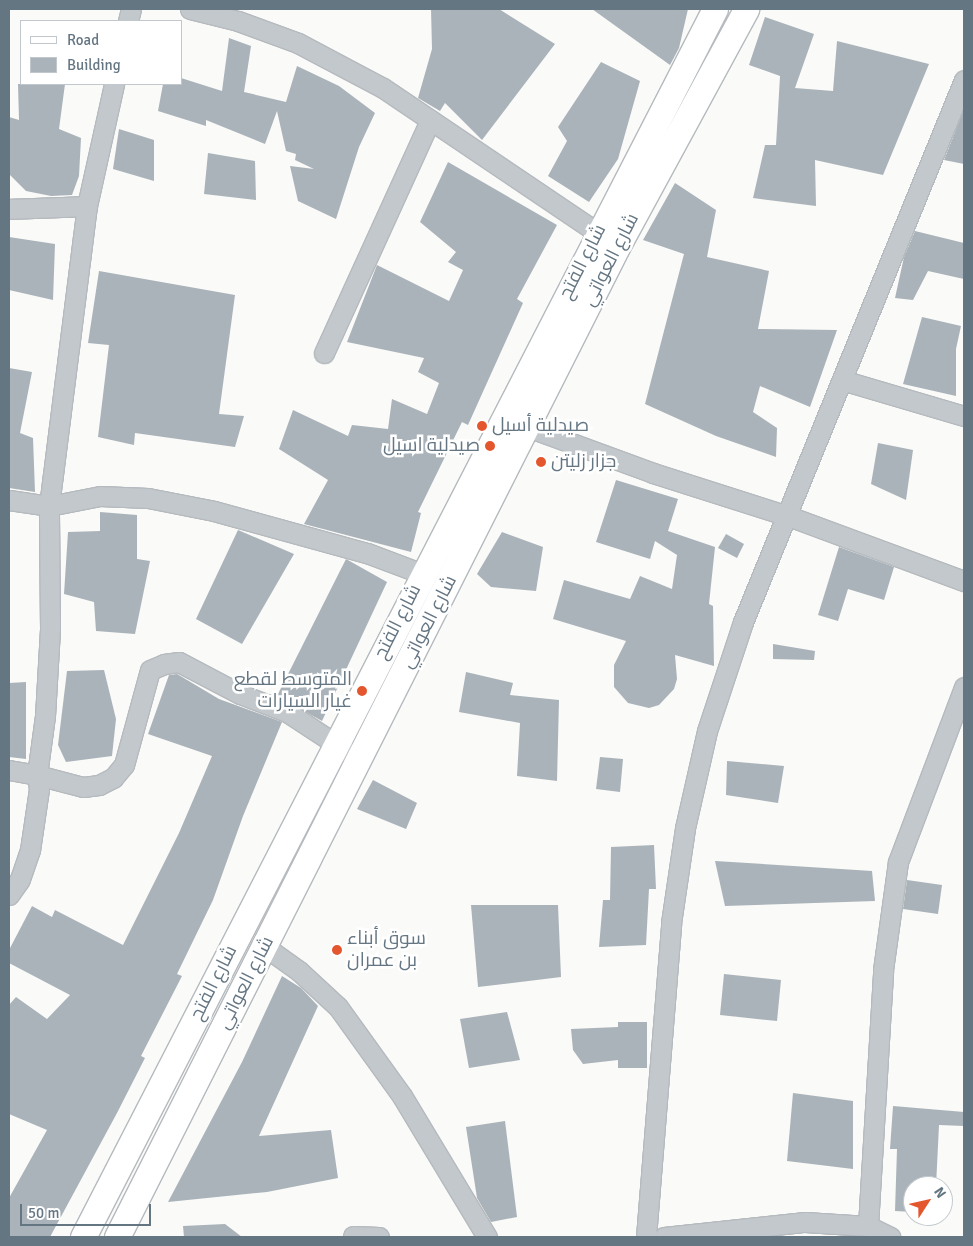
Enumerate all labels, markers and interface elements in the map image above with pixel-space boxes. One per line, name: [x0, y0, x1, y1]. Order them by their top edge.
legend: [20, 20, 182, 85]
text: Road: [67, 31, 99, 49]
text: Building: [67, 56, 121, 74]
street label: شارع العواتي: [578, 210, 644, 310]
street label: شارع الفتح: [554, 221, 612, 303]
place label: صيدلية أسيل: [492, 415, 589, 437]
marker: صيدلية أسيل: [476, 420, 488, 432]
place label: صيدلية اسيل: [383, 435, 480, 457]
marker: صيدلية اسيل: [484, 440, 496, 452]
place label: جزار زليتن: [551, 451, 616, 473]
marker: جزار زليتن: [535, 456, 547, 468]
street label: شارع العواتي: [396, 572, 462, 672]
street label: شارع الفتح: [369, 581, 427, 663]
place label: المتوسط لقطع غيار السيارات: [234, 669, 352, 713]
marker: المتوسط لقطع غيار السيارات: [356, 685, 368, 697]
place label: سوق أبناء بن عمران: [347, 928, 426, 972]
street label: شارع العواتي: [213, 933, 279, 1033]
street label: شارع الفتح: [185, 942, 243, 1024]
marker: سوق أبناء بن عمران: [331, 944, 343, 956]
north arrow: [903, 1176, 953, 1226]
text: N: [930, 1184, 950, 1202]
scale bar: [22, 1194, 154, 1226]
text: 50 m: [28, 1204, 59, 1222]

